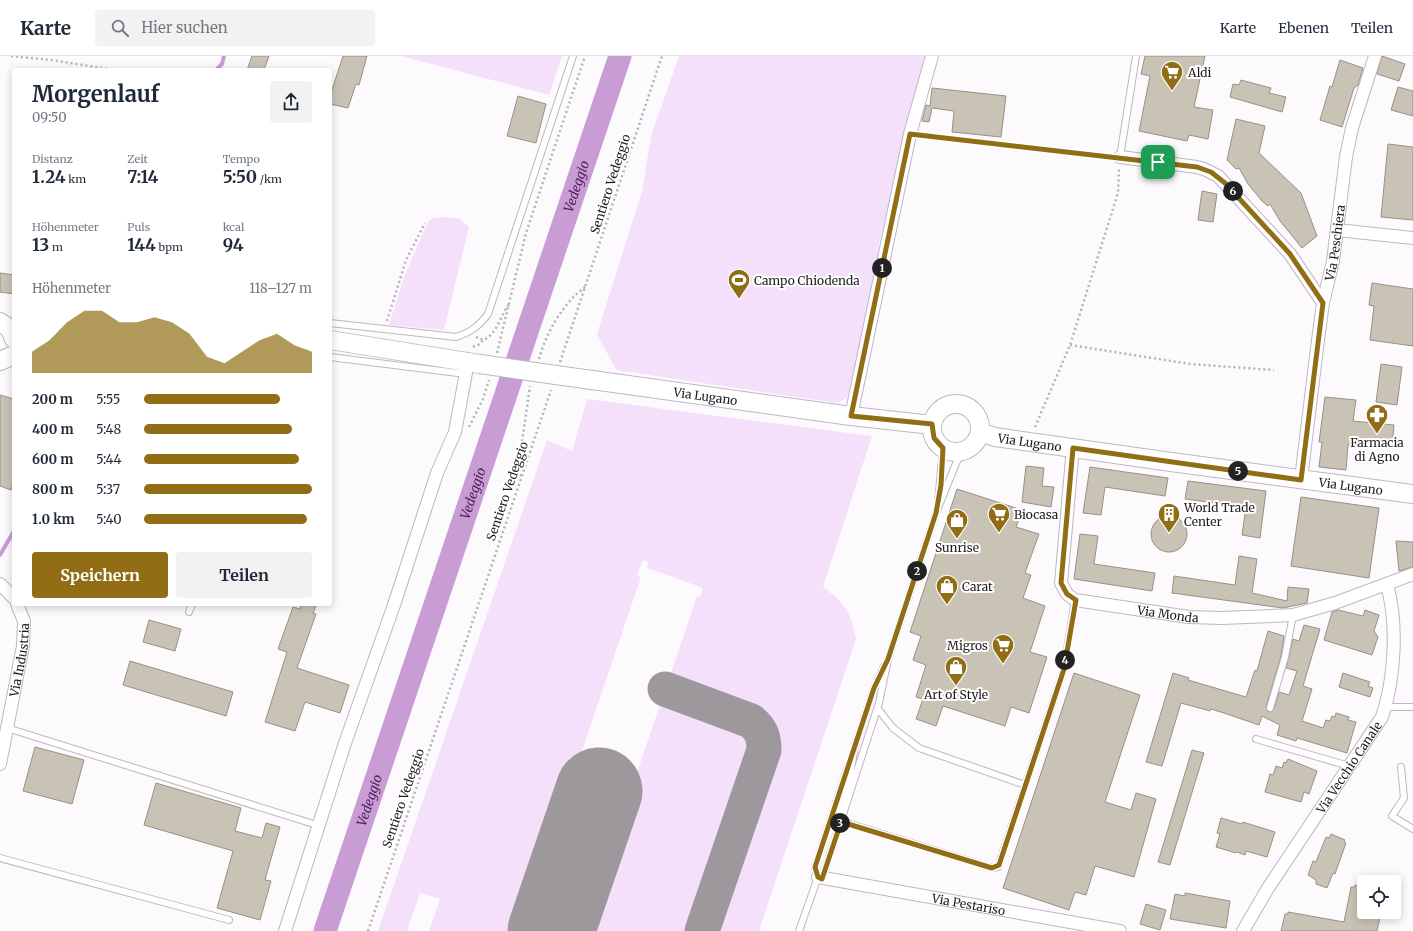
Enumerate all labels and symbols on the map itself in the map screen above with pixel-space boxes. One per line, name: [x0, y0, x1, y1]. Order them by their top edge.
supermarket icon: Aldi: [1159, 59, 1185, 92]
place label: Aldi: [1187, 65, 1212, 80]
street label: Sentiero Vedeggio: [587, 132, 633, 236]
pin: [1141, 145, 1175, 179]
water label: Vedeggio: [560, 158, 593, 214]
pin: 6: [1223, 181, 1243, 201]
street label: Via Peschiera: [1321, 203, 1348, 283]
pin: 1: [872, 258, 892, 278]
sports icon: Campo Chiodenda: [726, 267, 752, 300]
place label: Campo Chiodenda: [754, 273, 860, 288]
street label: Via Lugano: [672, 384, 738, 408]
pharmacy icon: Farmacia di Agno: [1364, 402, 1390, 435]
street label: Via Lugano: [996, 430, 1063, 454]
place label: Farmacia di Agno: [1350, 435, 1404, 464]
street label: Sentiero Vedeggio: [483, 439, 531, 543]
pin: 5: [1228, 461, 1248, 481]
water label: Vedeggio: [456, 465, 489, 521]
street label: Via Lugano: [1317, 474, 1384, 497]
place label: World Trade Center: [1183, 500, 1255, 529]
supermarket icon: Biocasa: [986, 501, 1012, 534]
building icon: World Trade Center: [1156, 501, 1182, 534]
shop icon: Sunrise: [944, 507, 970, 540]
place label: Biocasa: [1014, 507, 1059, 522]
place label: Sunrise: [935, 540, 979, 555]
pin: 2: [907, 561, 927, 581]
shop icon: Carat: [934, 573, 960, 606]
place label: Carat: [962, 579, 993, 594]
street label: Via Monda: [1135, 602, 1199, 625]
street label: Via Industria: [6, 622, 31, 699]
supermarket icon: Migros: [990, 632, 1016, 665]
place label: Migros: [947, 638, 988, 653]
pin: 4: [1055, 650, 1075, 670]
shop icon: Art of Style: [943, 654, 969, 687]
place label: Art of Style: [923, 687, 988, 702]
street label: Via Vecchio Canale: [1312, 718, 1385, 817]
street label: Sentiero Vedeggio: [379, 746, 427, 850]
water label: Vedeggio: [353, 772, 386, 828]
pin: 3: [830, 813, 850, 833]
street label: Via Pestariso: [930, 890, 1007, 918]

